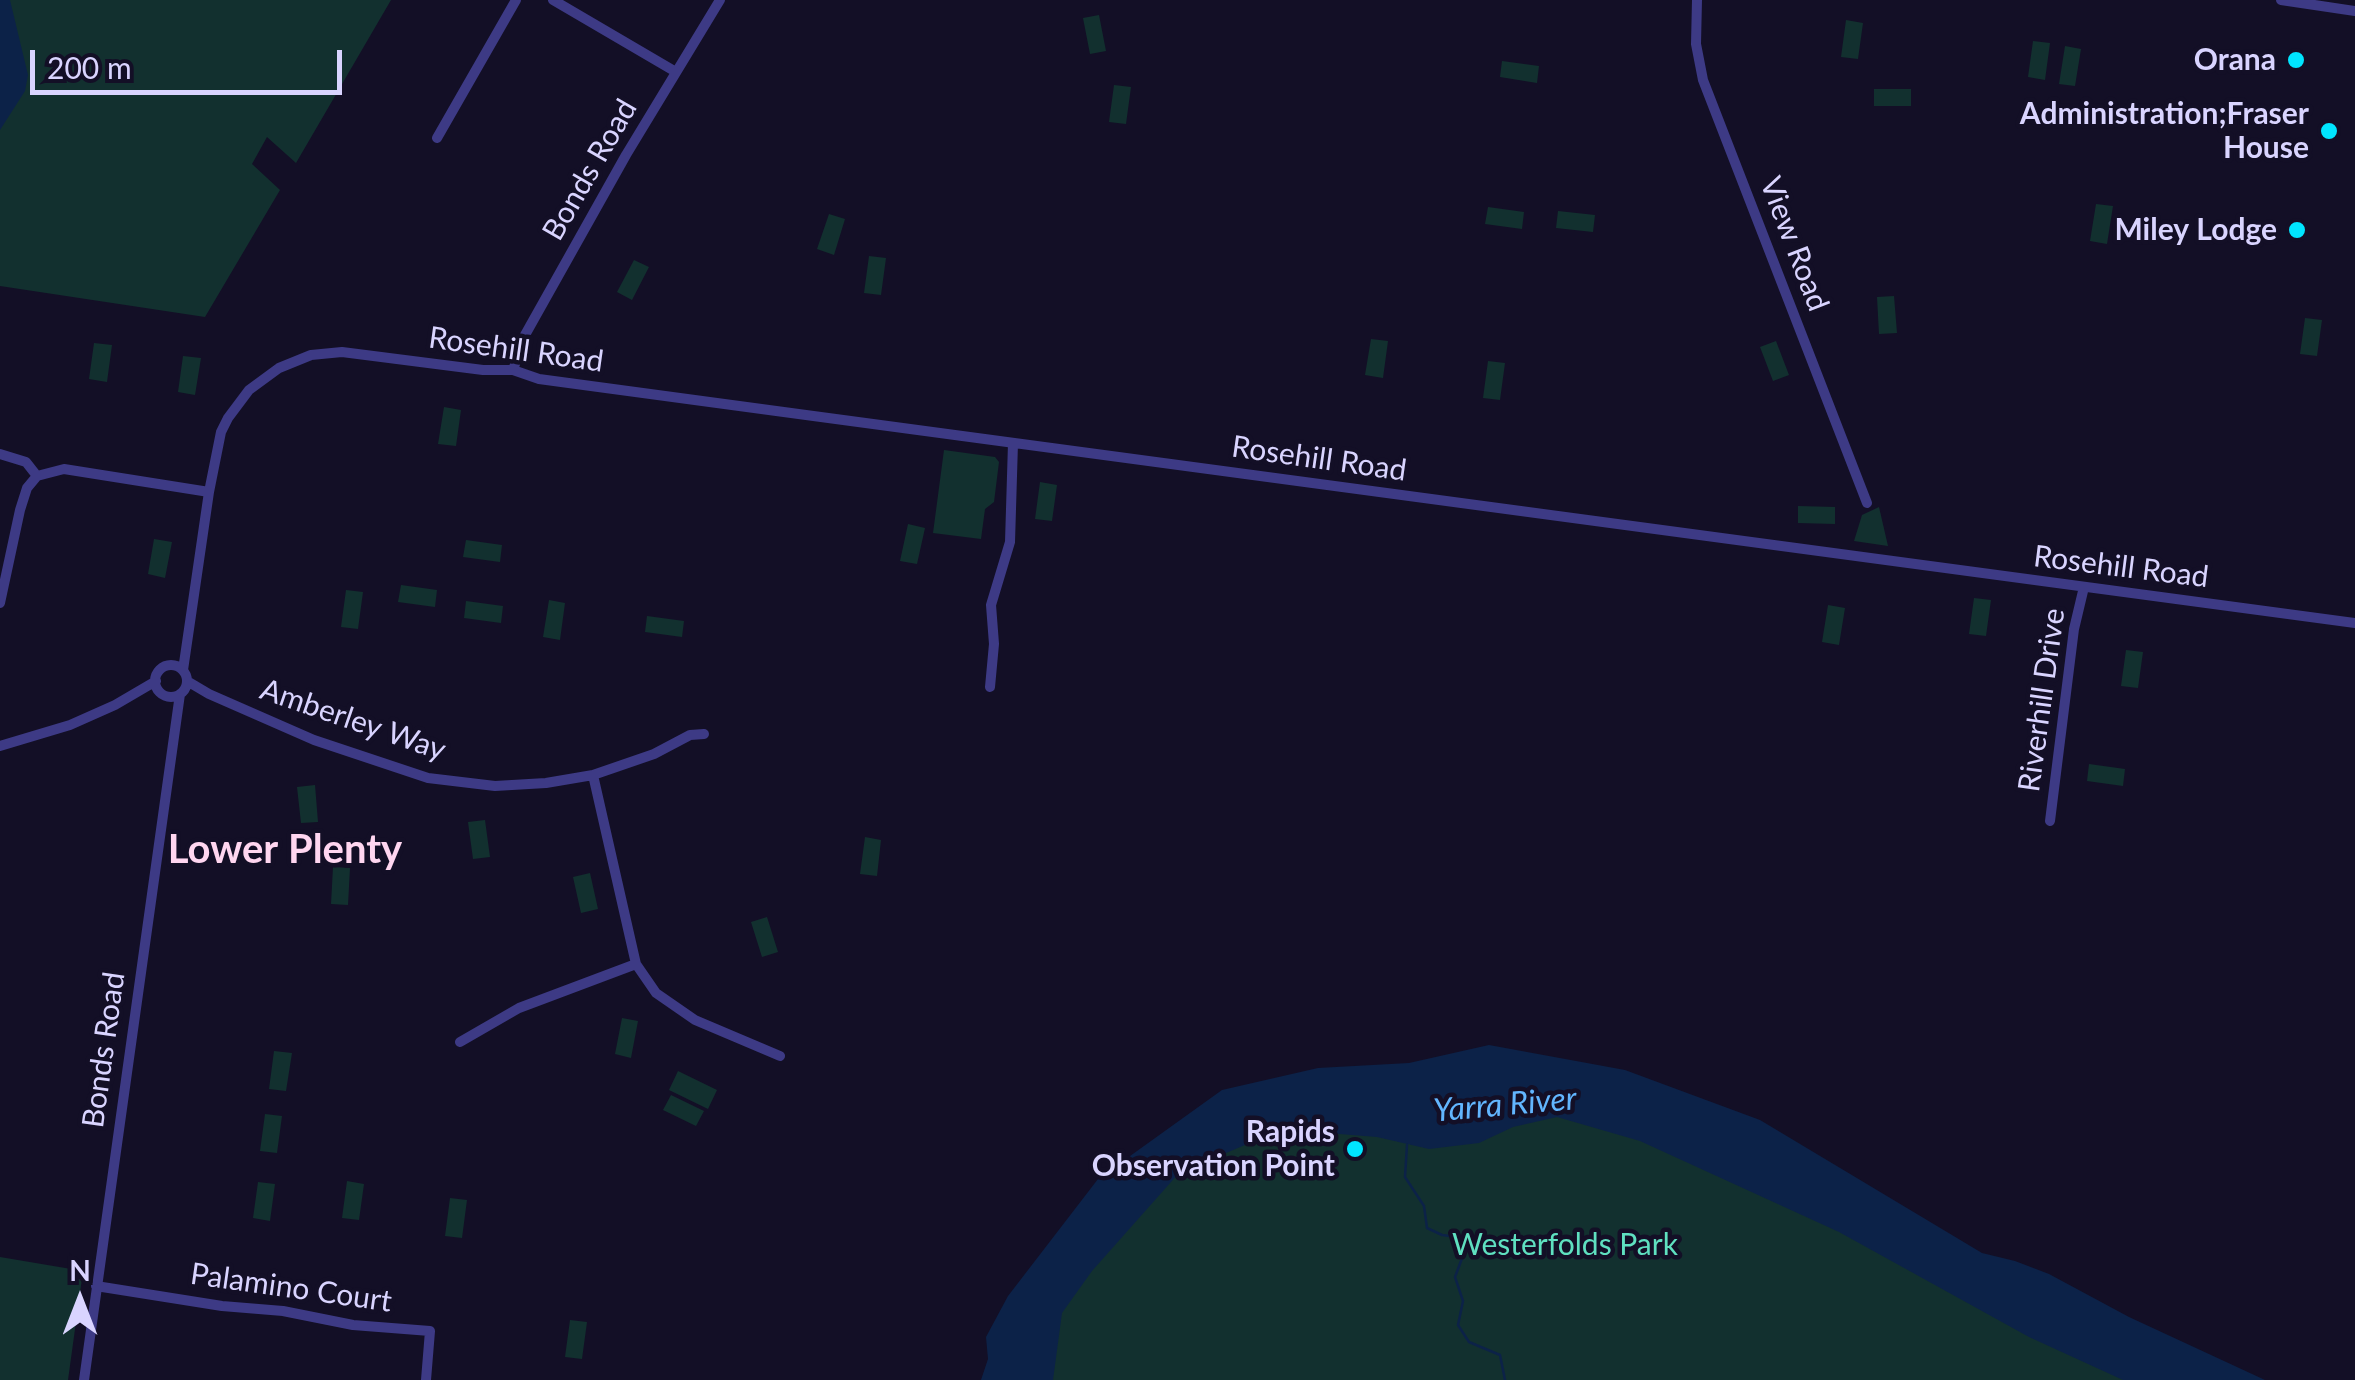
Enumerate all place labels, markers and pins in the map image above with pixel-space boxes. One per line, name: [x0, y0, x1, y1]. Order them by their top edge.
place label: Orana: [2194, 42, 2276, 78]
marker: Orana: [2285, 49, 2307, 71]
place label: Administration;Fraser House: [2020, 96, 2309, 166]
marker: Administration;Fraser House: [2318, 120, 2340, 142]
place label: Miley Lodge: [2114, 212, 2277, 248]
marker: Miley Lodge: [2286, 219, 2308, 241]
place label: Rapids Observation Point: [1092, 1114, 1335, 1184]
marker: Rapids Observation Point: [1344, 1138, 1366, 1160]

